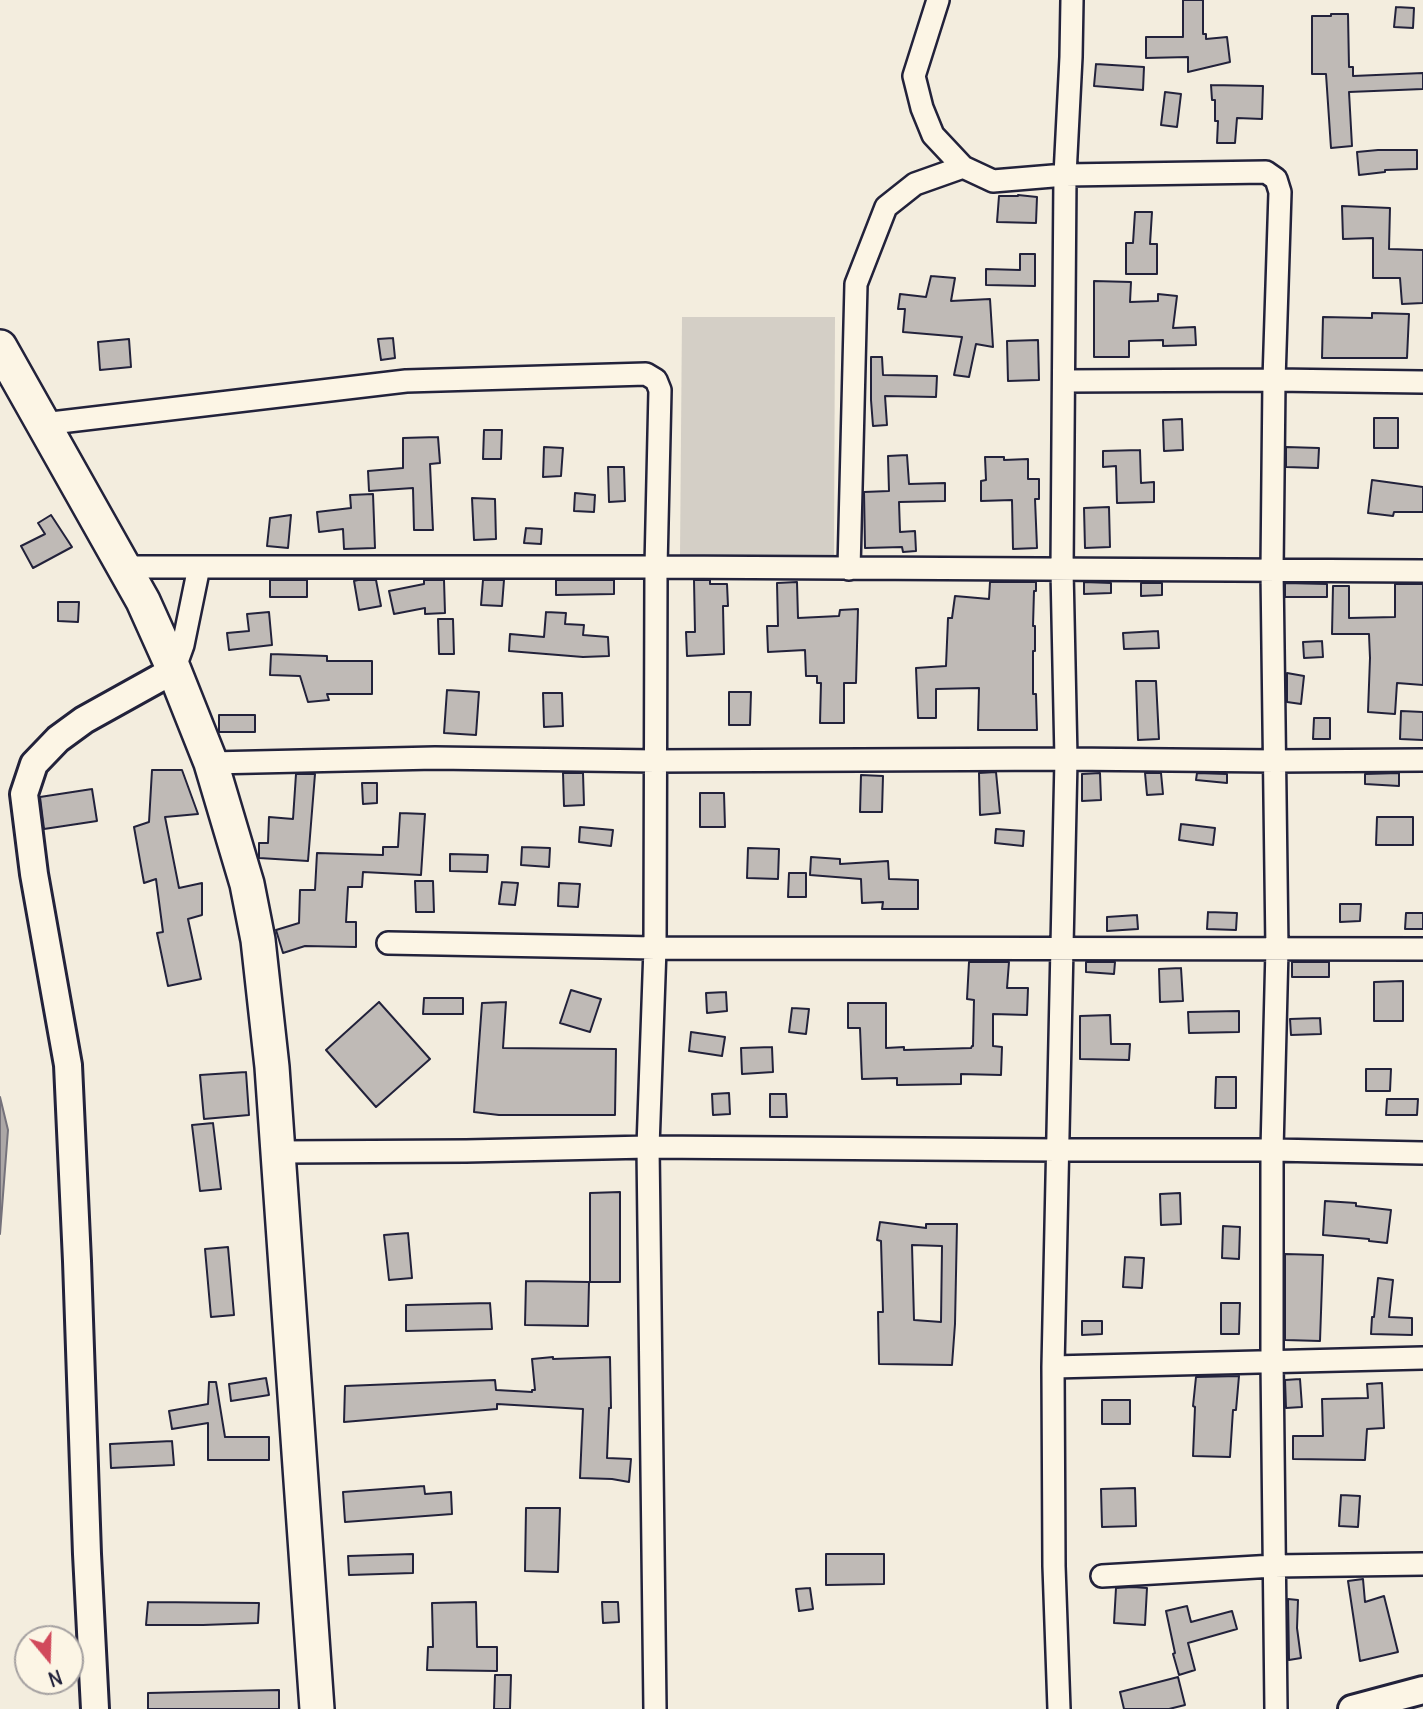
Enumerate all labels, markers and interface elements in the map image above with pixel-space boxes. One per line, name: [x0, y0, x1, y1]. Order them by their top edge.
north arrow: [14, 1625, 84, 1695]
text: N: [45, 1664, 65, 1691]

